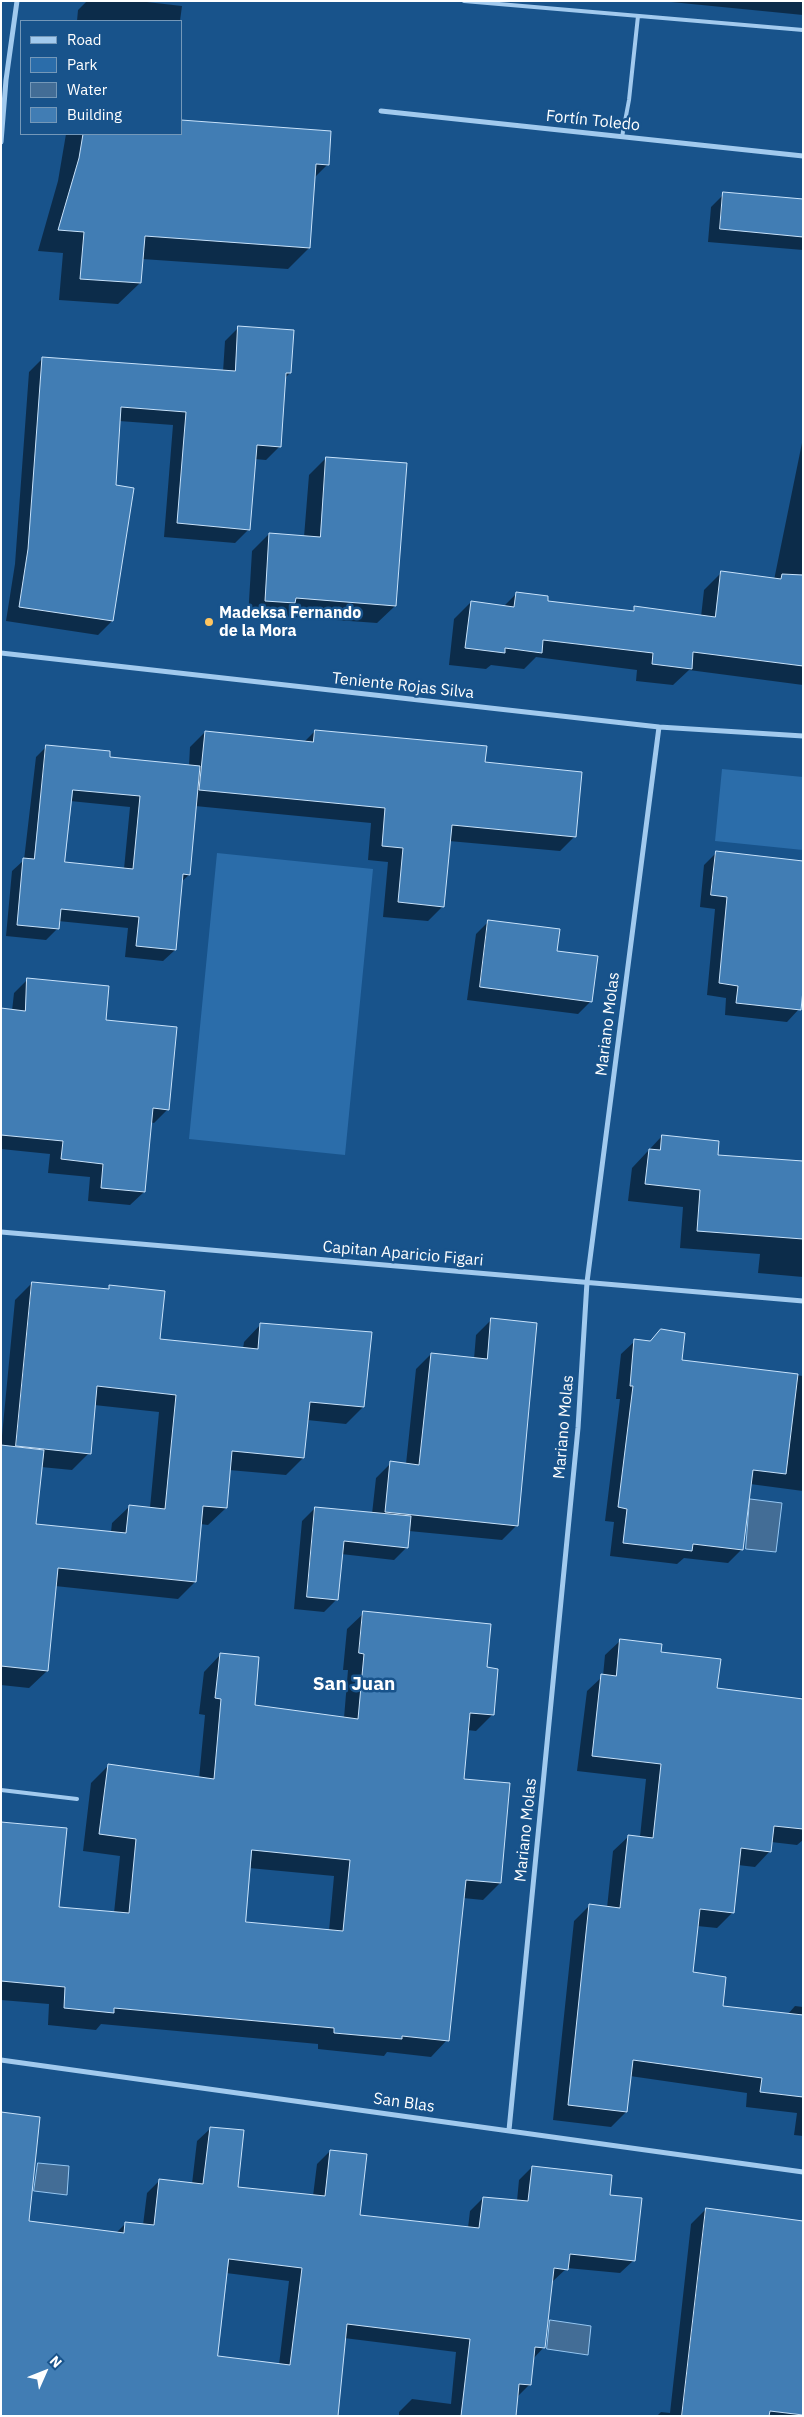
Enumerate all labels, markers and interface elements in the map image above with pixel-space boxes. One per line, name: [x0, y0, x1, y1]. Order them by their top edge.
legend: [20, 20, 182, 135]
text: Road: [67, 30, 102, 49]
text: Park: [67, 55, 97, 74]
text: Water: [67, 80, 107, 99]
text: Building: [67, 105, 122, 124]
street label: Fortín Toledo: [545, 107, 641, 135]
place label: Madeksa Fernando de la Mora: [219, 603, 361, 641]
marker: Madeksa Fernando de la Mora: [203, 616, 215, 628]
street label: Teniente Rojas Silva: [331, 669, 475, 703]
street label: Mariano Molas: [592, 971, 624, 1077]
street label: Capitan Aparicio Figari: [322, 1237, 484, 1271]
street label: Mariano Molas: [550, 1374, 578, 1480]
district label: San Juan: [313, 1674, 395, 1696]
street label: Mariano Molas: [511, 1777, 541, 1883]
street label: San Blas: [372, 2089, 436, 2117]
north arrow: [20, 2347, 70, 2397]
text: N: [46, 2352, 66, 2371]

